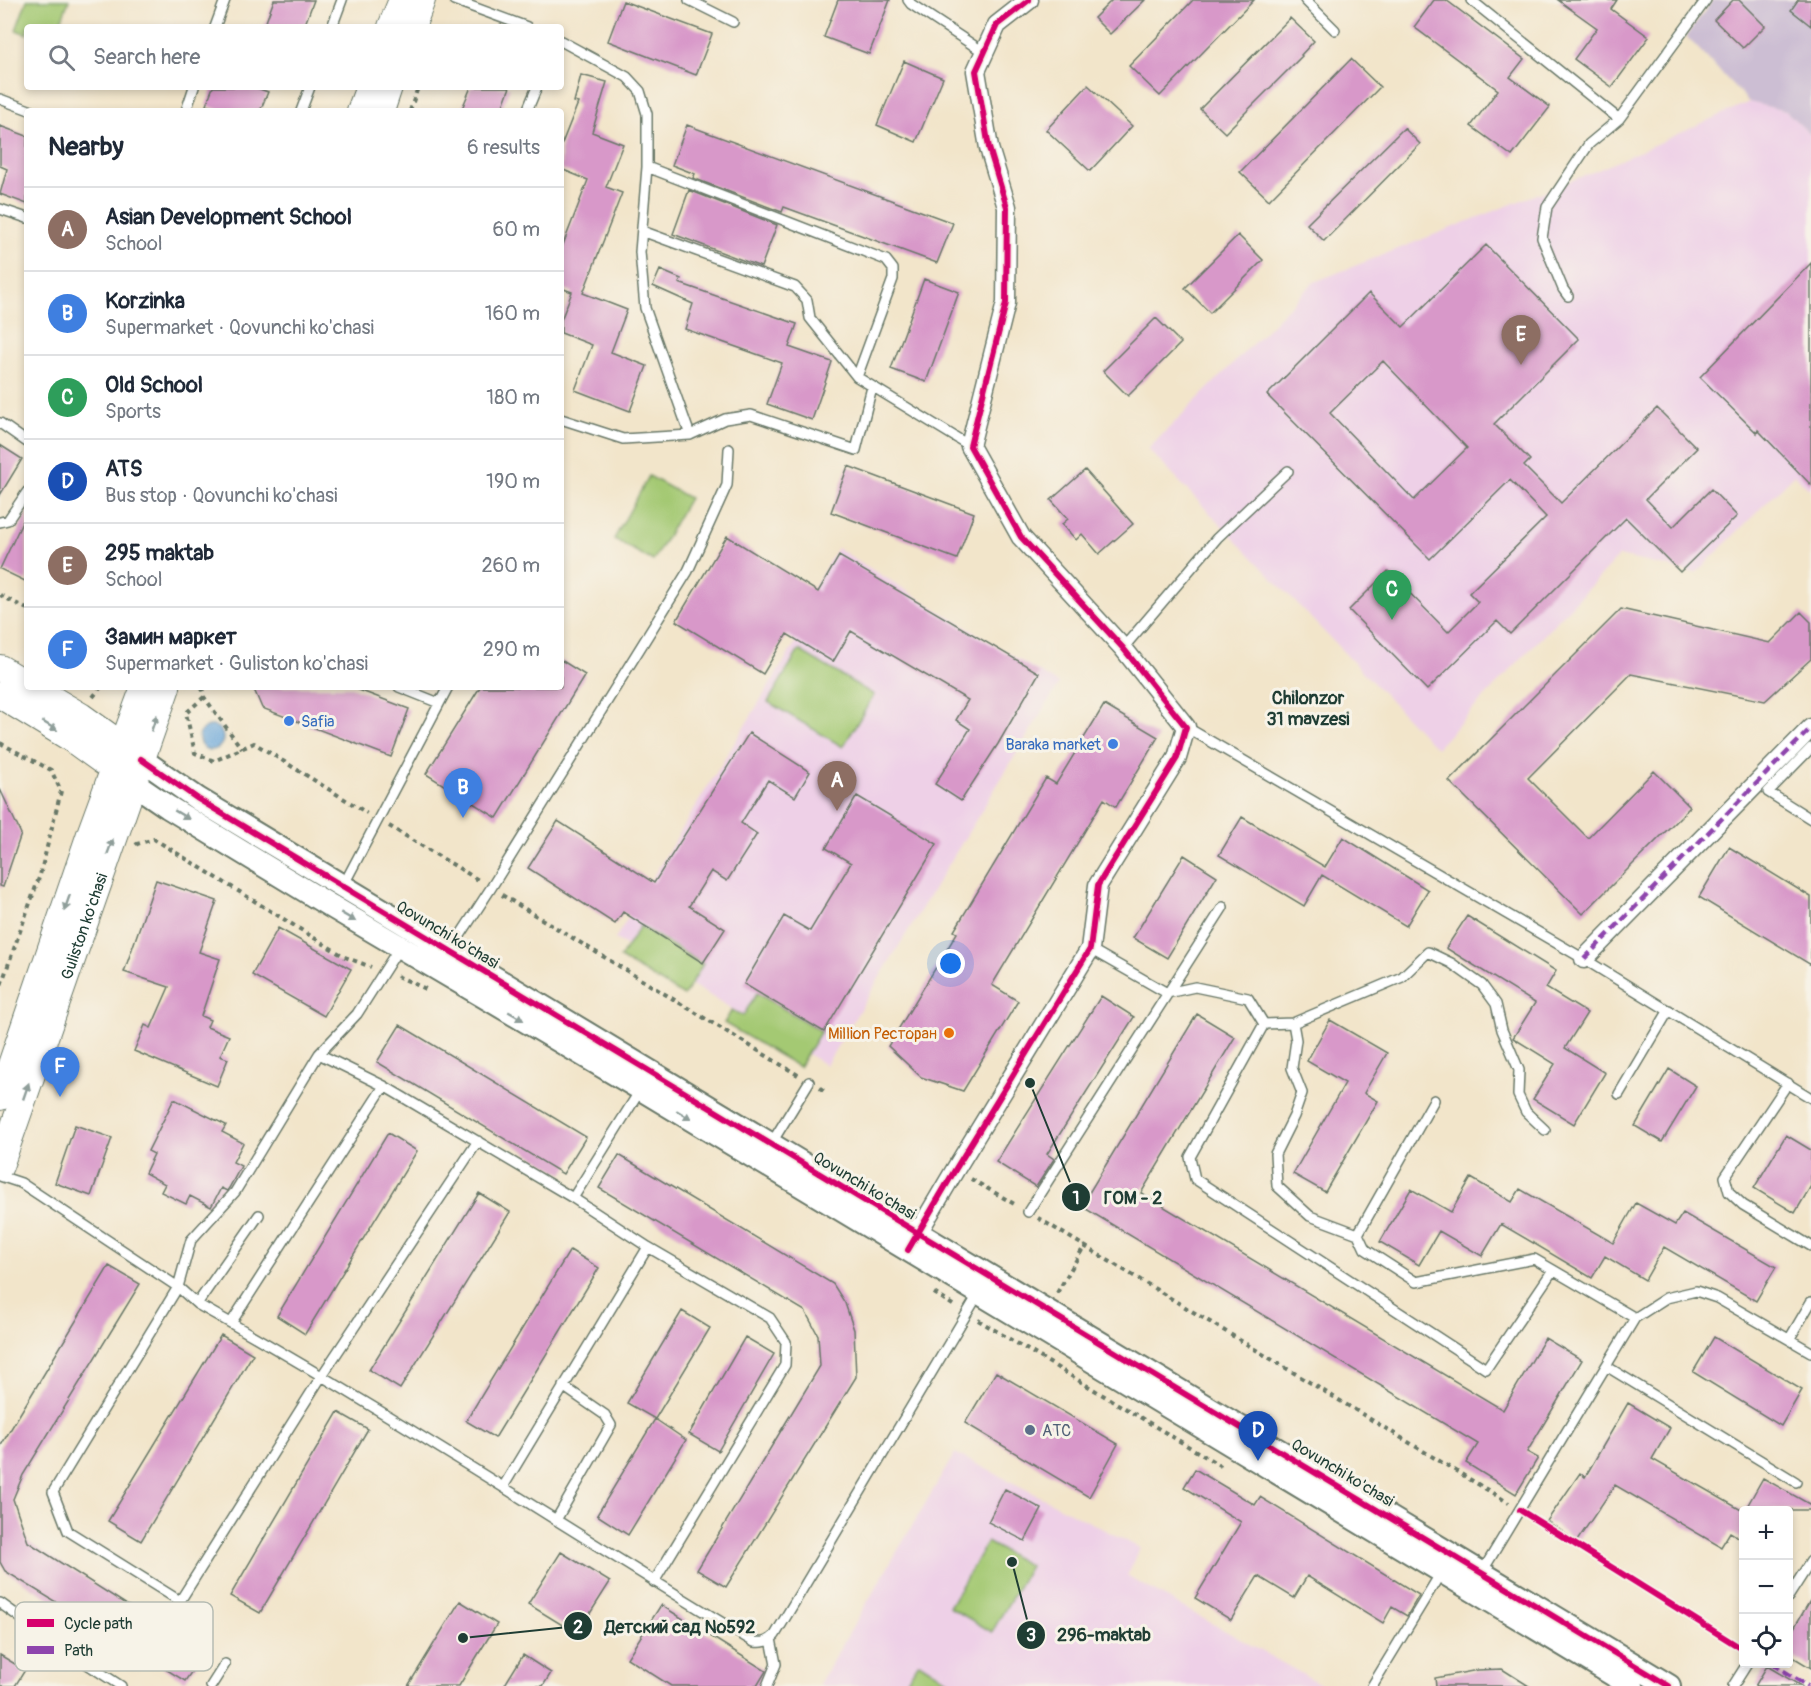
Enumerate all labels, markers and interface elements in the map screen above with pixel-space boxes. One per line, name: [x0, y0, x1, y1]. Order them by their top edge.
search box: [24, 24, 564, 90]
icon: search: [45, 41, 78, 74]
text: Search here: [93, 43, 200, 71]
text: Nearby: [48, 131, 124, 163]
text: 6 results: [467, 135, 540, 160]
text: Asian Development School: [105, 203, 352, 231]
text: A: [61, 217, 74, 242]
text: 60 m: [493, 217, 540, 242]
text: School: [105, 231, 162, 256]
text: Korzinka: [105, 287, 185, 315]
text: B: [62, 301, 73, 326]
text: 160 m: [485, 301, 540, 326]
text: Supermarket · Qovunchi ko'chasi: [105, 315, 374, 340]
pin: E: [1502, 316, 1540, 365]
text: Old School: [105, 371, 203, 399]
text: C: [61, 385, 74, 410]
text: 180 m: [486, 385, 540, 410]
text: Sports: [105, 399, 161, 424]
text: ATS: [105, 455, 143, 483]
text: D: [61, 469, 74, 494]
text: 190 m: [486, 469, 540, 494]
text: Bus stop · Qovunchi ko'chasi: [105, 483, 338, 508]
text: 295 maktab: [105, 539, 214, 567]
text: E: [62, 553, 73, 578]
text: 260 m: [481, 553, 540, 578]
text: School: [105, 567, 162, 592]
pin: C: [1372, 570, 1412, 620]
text: Замин маркет: [105, 623, 237, 651]
text: F: [61, 637, 74, 662]
text: 290 m: [483, 637, 540, 662]
text: Supermarket · Guliston ko'chasi: [105, 651, 368, 676]
district label: Chilonzor 31 mavzesi: [1267, 687, 1349, 731]
place label: Safia: [301, 712, 335, 732]
one-way arrow: [149, 714, 159, 732]
marker: Safia: [282, 714, 296, 728]
one-way arrow: [41, 720, 58, 731]
place label: Baraka market: [1005, 735, 1102, 755]
marker: Baraka market: [1106, 737, 1120, 751]
pin: A: [818, 762, 856, 811]
pin: B: [444, 768, 482, 818]
one-way arrow: [174, 810, 190, 821]
one-way arrow: [106, 838, 116, 856]
street label: Guliston ko'chasi: [57, 870, 112, 982]
one-way arrow: [62, 894, 71, 912]
street label: Qovunchi ko'chasi: [392, 896, 503, 973]
one-way arrow: [340, 911, 356, 922]
your location: [936, 949, 965, 978]
one-way arrow: [508, 1010, 524, 1021]
place label: Million Ресторан: [828, 1024, 937, 1044]
marker: Million Ресторан: [942, 1026, 956, 1040]
pin: F: [40, 1048, 80, 1097]
one-way arrow: [22, 1082, 31, 1100]
one-way arrow: [676, 1110, 693, 1120]
street label: Qovunchi ko'chasi: [809, 1147, 920, 1224]
callout: ГОМ - 2: [1061, 1179, 1174, 1215]
text: 1: [1072, 1187, 1080, 1210]
text: ГОМ - 2: [1104, 1187, 1162, 1210]
pin: D: [1238, 1412, 1278, 1461]
place label: АТС: [1042, 1421, 1071, 1441]
marker: АТС: [1023, 1423, 1037, 1437]
street label: Qovunchi ko'chasi: [1287, 1434, 1398, 1511]
map controls: [1739, 1506, 1793, 1668]
button: +: [1739, 1506, 1793, 1560]
button: −: [1739, 1560, 1793, 1614]
legend: [15, 1602, 213, 1671]
callout: Детcкий сад №592: [563, 1608, 768, 1644]
text: Cycle path: [64, 1614, 132, 1634]
button: locate: [1739, 1614, 1793, 1668]
text: 2: [573, 1616, 583, 1639]
text: Детcкий сад №592: [604, 1616, 755, 1639]
callout: 296-maktab: [1016, 1617, 1163, 1653]
text: 3: [1026, 1624, 1036, 1647]
text: 296-maktab: [1057, 1624, 1151, 1647]
text: Path: [64, 1641, 93, 1661]

